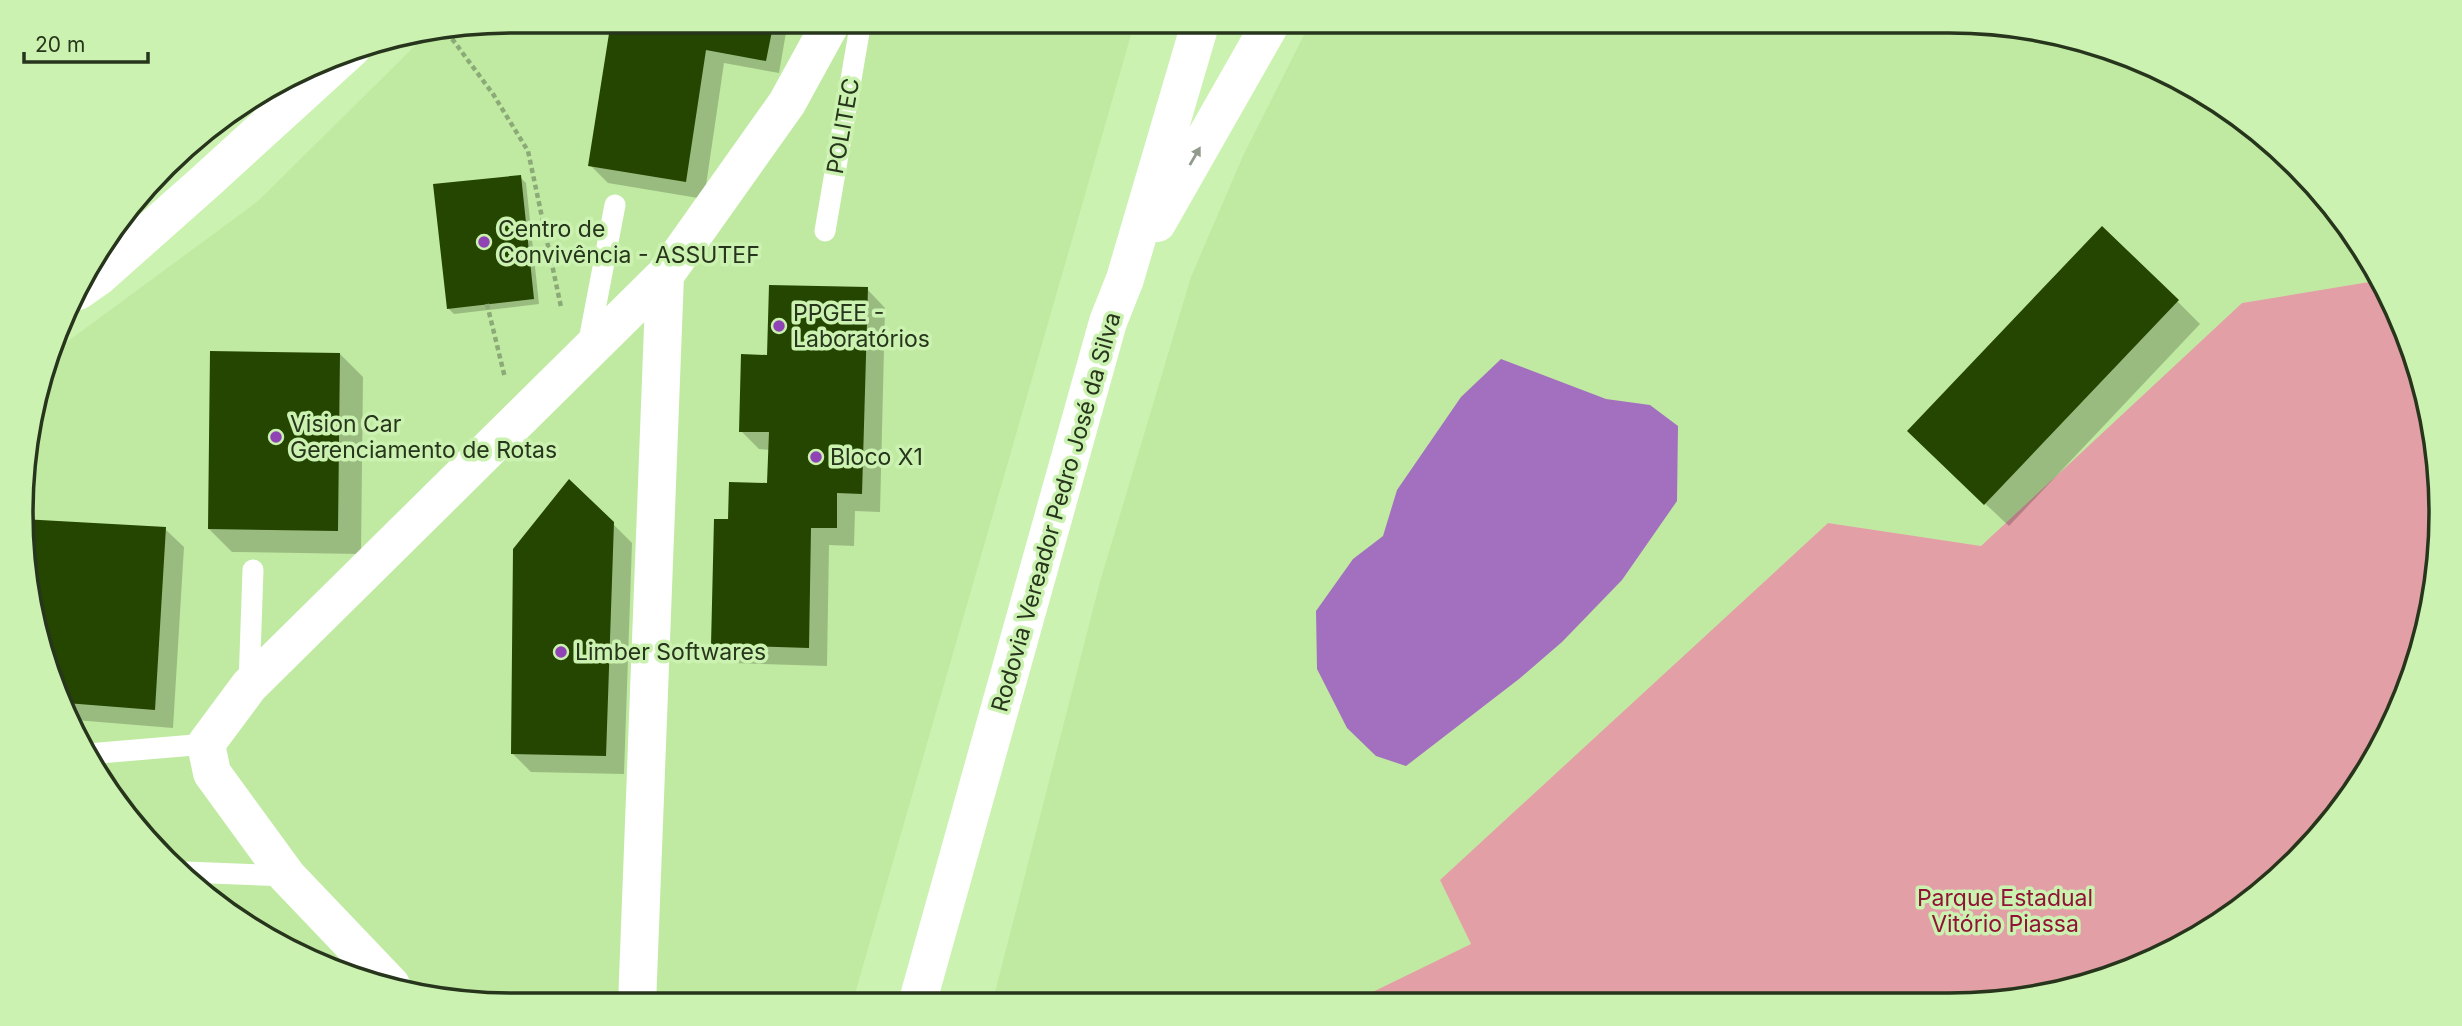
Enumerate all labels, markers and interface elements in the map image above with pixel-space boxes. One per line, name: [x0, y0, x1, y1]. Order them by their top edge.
scale bar: [24, 21, 149, 65]
text: 20 m: [35, 32, 85, 57]
street label: POLITEC: [821, 76, 865, 176]
one-way arrow: [1189, 146, 1201, 166]
place label: Centro de Convivência - ASSUTEF: [498, 215, 760, 269]
marker: Centro de Convivência - ASSUTEF: [476, 234, 492, 250]
place label: PPGEE - Laboratórios: [793, 299, 930, 353]
street label: Rodovia Vereador Pedro José da Silva: [985, 309, 1127, 715]
marker: PPGEE - Laboratórios: [771, 318, 787, 334]
place label: Vision Car Gerenciamento de Rotas: [290, 410, 557, 464]
marker: Vision Car Gerenciamento de Rotas: [268, 429, 284, 445]
place label: Bloco X1: [830, 443, 923, 471]
marker: Bloco X1: [808, 449, 824, 465]
place label: Limber Softwares: [575, 638, 766, 666]
marker: Limber Softwares: [553, 644, 569, 660]
park label: Parque Estadual Vitório Piassa: [1917, 884, 2093, 938]

